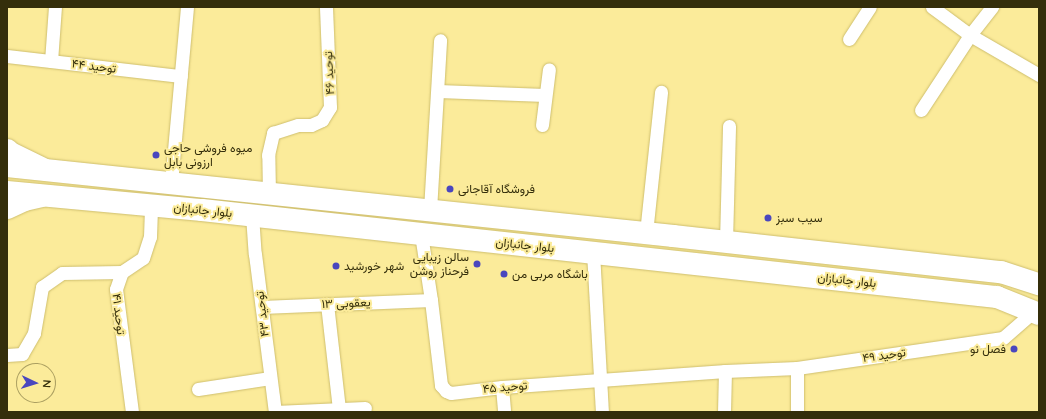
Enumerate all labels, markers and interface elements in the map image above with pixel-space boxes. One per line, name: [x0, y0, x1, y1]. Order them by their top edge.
street label: توحید ۴۶: [321, 51, 337, 95]
street label: توحید ۴۴: [71, 56, 117, 76]
place label: میوه فروشی حاجی ارزونی بابل: [164, 141, 252, 169]
marker: میوه فروشی حاجی ارزونی بابل: [151, 150, 161, 160]
place label: فروشگاه آقاجانی: [458, 182, 535, 196]
marker: فروشگاه آقاجانی: [445, 184, 455, 194]
street label: بلوار جانبازان: [173, 200, 233, 220]
place label: سیب سبز: [776, 211, 823, 225]
marker: سیب سبز: [763, 213, 773, 223]
street label: بلوار جانبازان: [495, 235, 555, 255]
place label: سالن زیبایی فرحناز روشن: [410, 250, 469, 278]
place label: شهر خورشید: [344, 259, 404, 273]
marker: سالن زیبایی فرحناز روشن: [472, 259, 482, 269]
marker: شهر خورشید: [331, 261, 341, 271]
place label: باشگاه مربی من: [512, 267, 588, 281]
marker: باشگاه مربی من: [499, 269, 509, 279]
street label: بلوار جانبازان: [817, 270, 877, 290]
street label: توحید ۴۳: [252, 290, 272, 338]
street label: توحید ۴۱: [109, 293, 129, 335]
street label: یعقوبی ۱۳: [321, 295, 371, 311]
place label: فصل نو: [970, 342, 1006, 356]
marker: فصل نو: [1009, 344, 1019, 354]
street label: توحید ۴۹: [861, 345, 907, 365]
north arrow: [16, 363, 56, 403]
street label: توحید ۴۵: [482, 378, 528, 396]
text: N: [40, 379, 54, 388]

